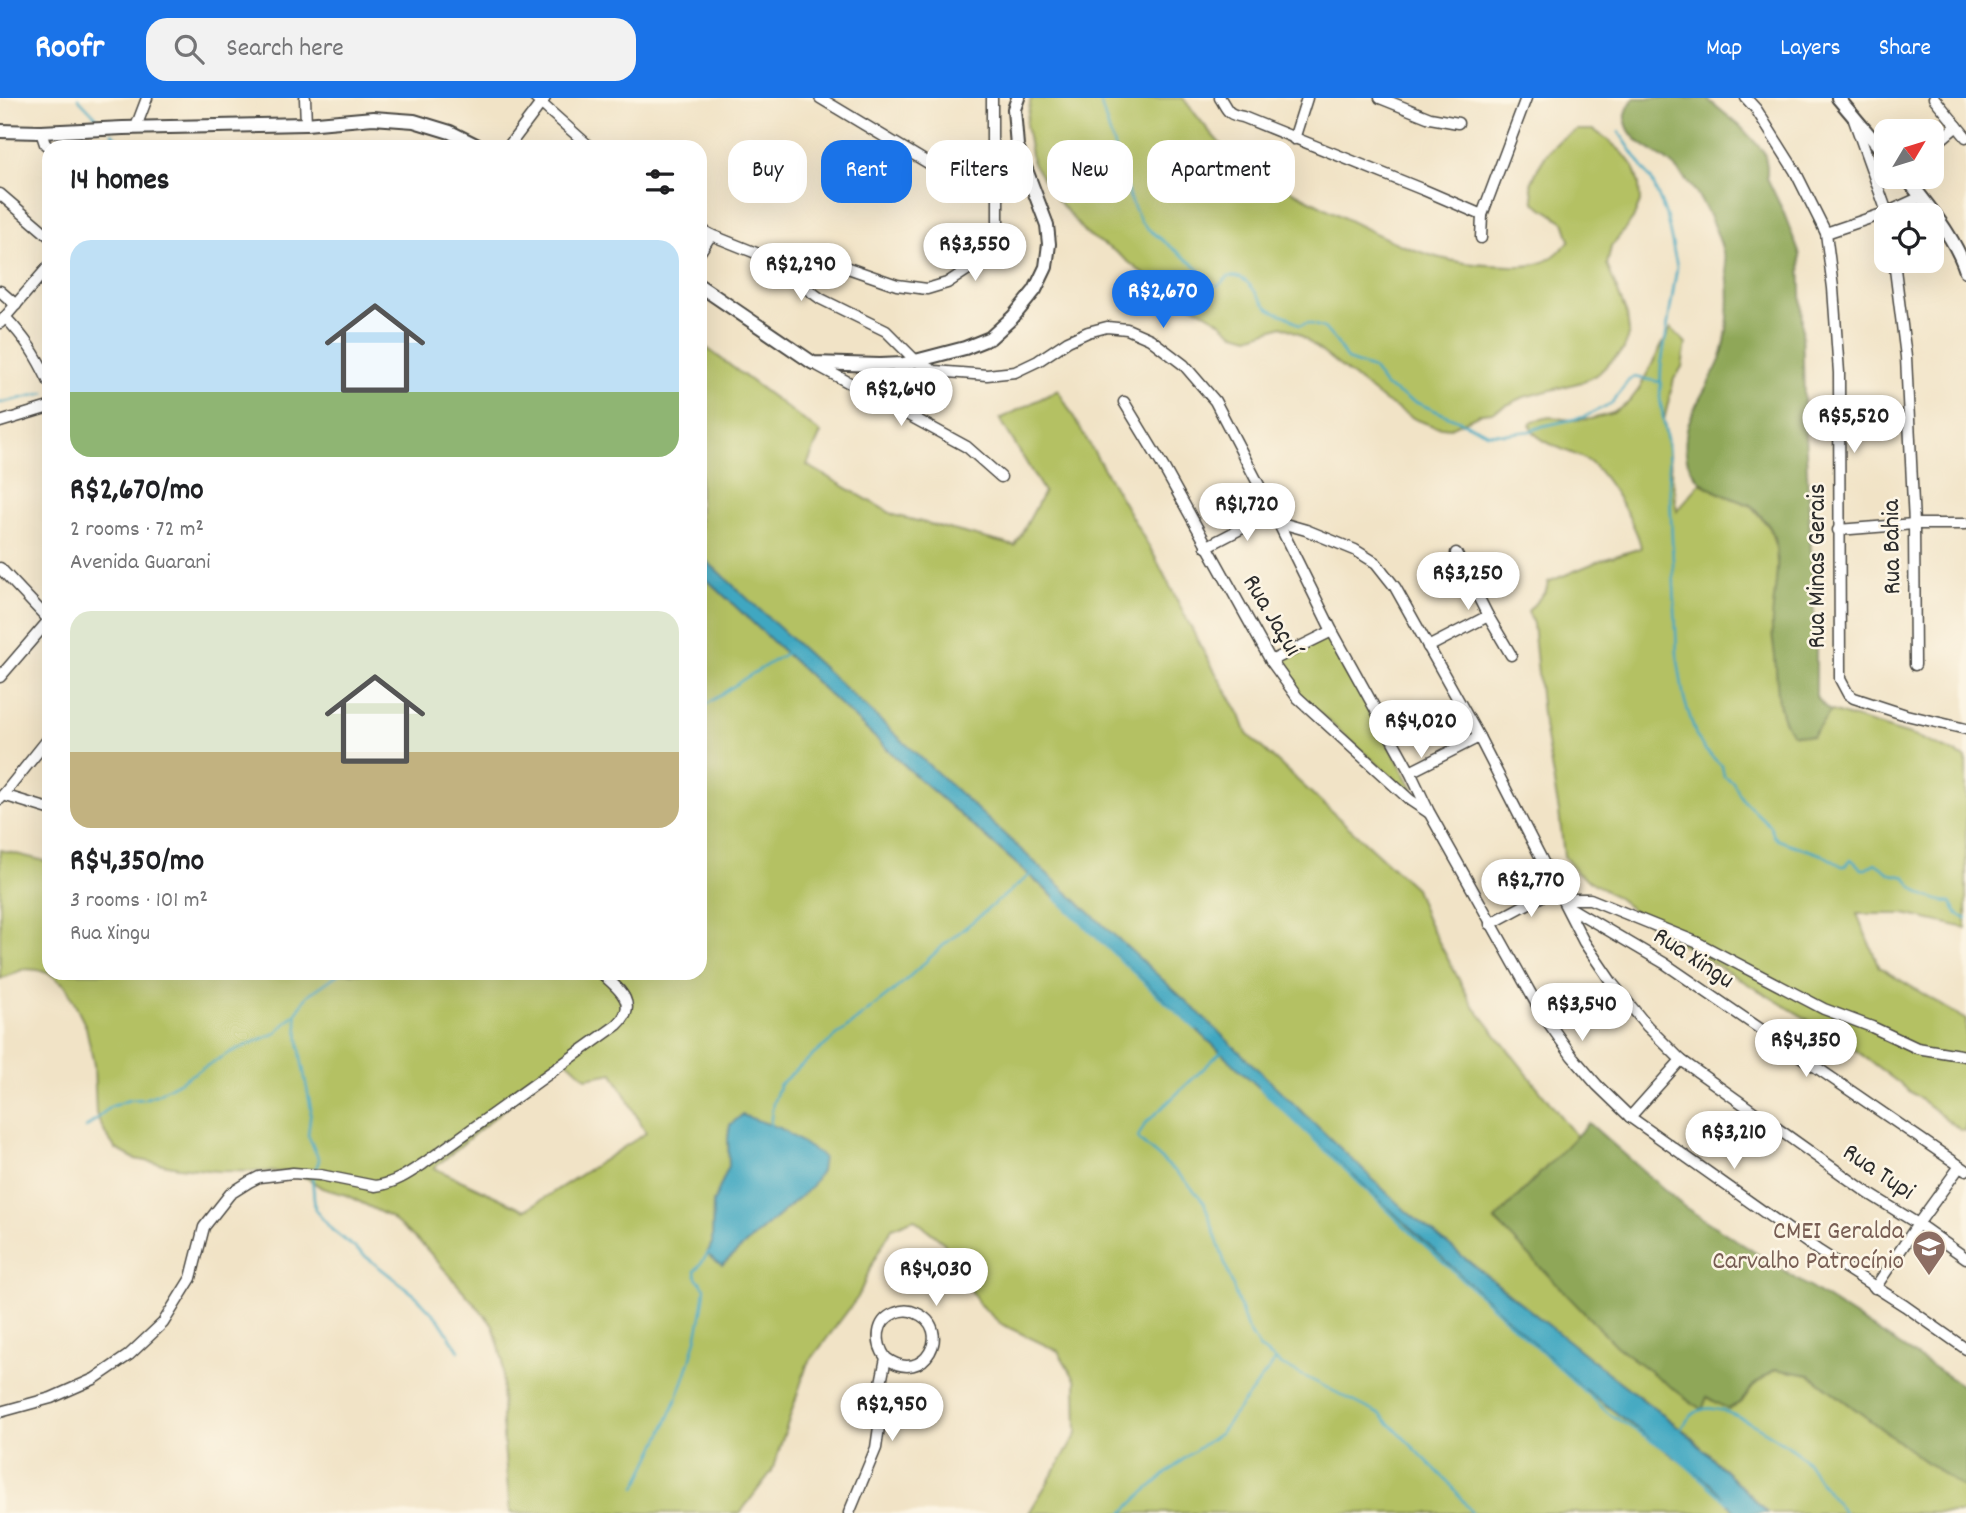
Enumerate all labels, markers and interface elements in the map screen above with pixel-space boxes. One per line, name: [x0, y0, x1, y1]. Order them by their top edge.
search box: [146, 18, 636, 81]
text: Roofr: [35, 26, 104, 73]
icon: search: [170, 30, 208, 68]
text: Search here: [226, 31, 344, 68]
text: Map: [1706, 32, 1742, 66]
text: Layers: [1780, 32, 1841, 66]
text: Share: [1879, 32, 1931, 66]
north arrow: [1874, 119, 1944, 189]
map controls: [1874, 119, 1944, 273]
chip: Buy: [728, 140, 807, 203]
chip: Rent: [821, 140, 912, 203]
chip: Filters: [926, 140, 1033, 203]
chip: New: [1047, 140, 1133, 203]
chip: Apartment: [1147, 140, 1295, 203]
text: 14 homes: [70, 161, 169, 204]
icon: filters: [641, 163, 679, 201]
button: locate: [1874, 203, 1944, 273]
pin: R$3,550: [910, 223, 1040, 283]
text: R$3,550: [939, 229, 1011, 262]
pin: R$2,290: [736, 244, 866, 303]
text: R$2,290: [766, 249, 836, 282]
pin: R$2,670: [1098, 271, 1228, 330]
text: R$2,670: [1128, 276, 1198, 309]
icon: home: [312, 285, 438, 411]
pin: R$2,640: [836, 368, 966, 428]
text: R$2,640: [866, 374, 936, 407]
pin: R$5,520: [1789, 396, 1919, 455]
text: R$5,520: [1818, 401, 1890, 434]
text: R$2,670/mo: [70, 471, 204, 514]
street label: Rua Minas Gerais: [1800, 483, 1837, 649]
pin: R$1,720: [1182, 484, 1312, 543]
text: R$1,720: [1215, 489, 1279, 522]
street label: Rua Bahia: [1874, 498, 1912, 595]
text: 2 rooms · 72 m²: [70, 514, 204, 547]
text: Avenida Guarani: [70, 547, 210, 580]
pin: R$3,250: [1403, 552, 1533, 612]
text: R$3,250: [1433, 558, 1503, 591]
street label: Rua Jaçuí: [1232, 568, 1311, 666]
icon: home: [312, 656, 438, 782]
pin: R$4,020: [1356, 700, 1486, 760]
text: R$4,020: [1385, 706, 1457, 739]
text: R$4,350/mo: [70, 842, 204, 885]
pin: R$2,770: [1466, 860, 1596, 919]
text: R$2,770: [1497, 865, 1565, 898]
text: 3 rooms · 101 m²: [70, 885, 208, 918]
text: Rua Xingu: [70, 918, 150, 951]
street label: Rua Xingu: [1645, 919, 1741, 999]
pin: R$3,540: [1517, 984, 1647, 1043]
text: R$3,540: [1547, 989, 1617, 1022]
pin: R$4,350: [1741, 1020, 1871, 1079]
text: R$4,350: [1771, 1025, 1841, 1058]
pin: R$3,210: [1669, 1112, 1799, 1171]
text: R$3,210: [1701, 1117, 1767, 1150]
street label: Rua Tupi: [1834, 1135, 1922, 1211]
place label: CMEI Geralda Carvalho Patrocínio: [1712, 1214, 1905, 1281]
school or university icon: CMEI Geralda Carvalho Patrocínio: [1910, 1228, 1948, 1277]
pin: R$4,030: [871, 1248, 1001, 1308]
text: R$4,030: [900, 1254, 972, 1287]
pin: R$2,950: [827, 1384, 957, 1443]
text: R$2,950: [856, 1389, 928, 1422]

